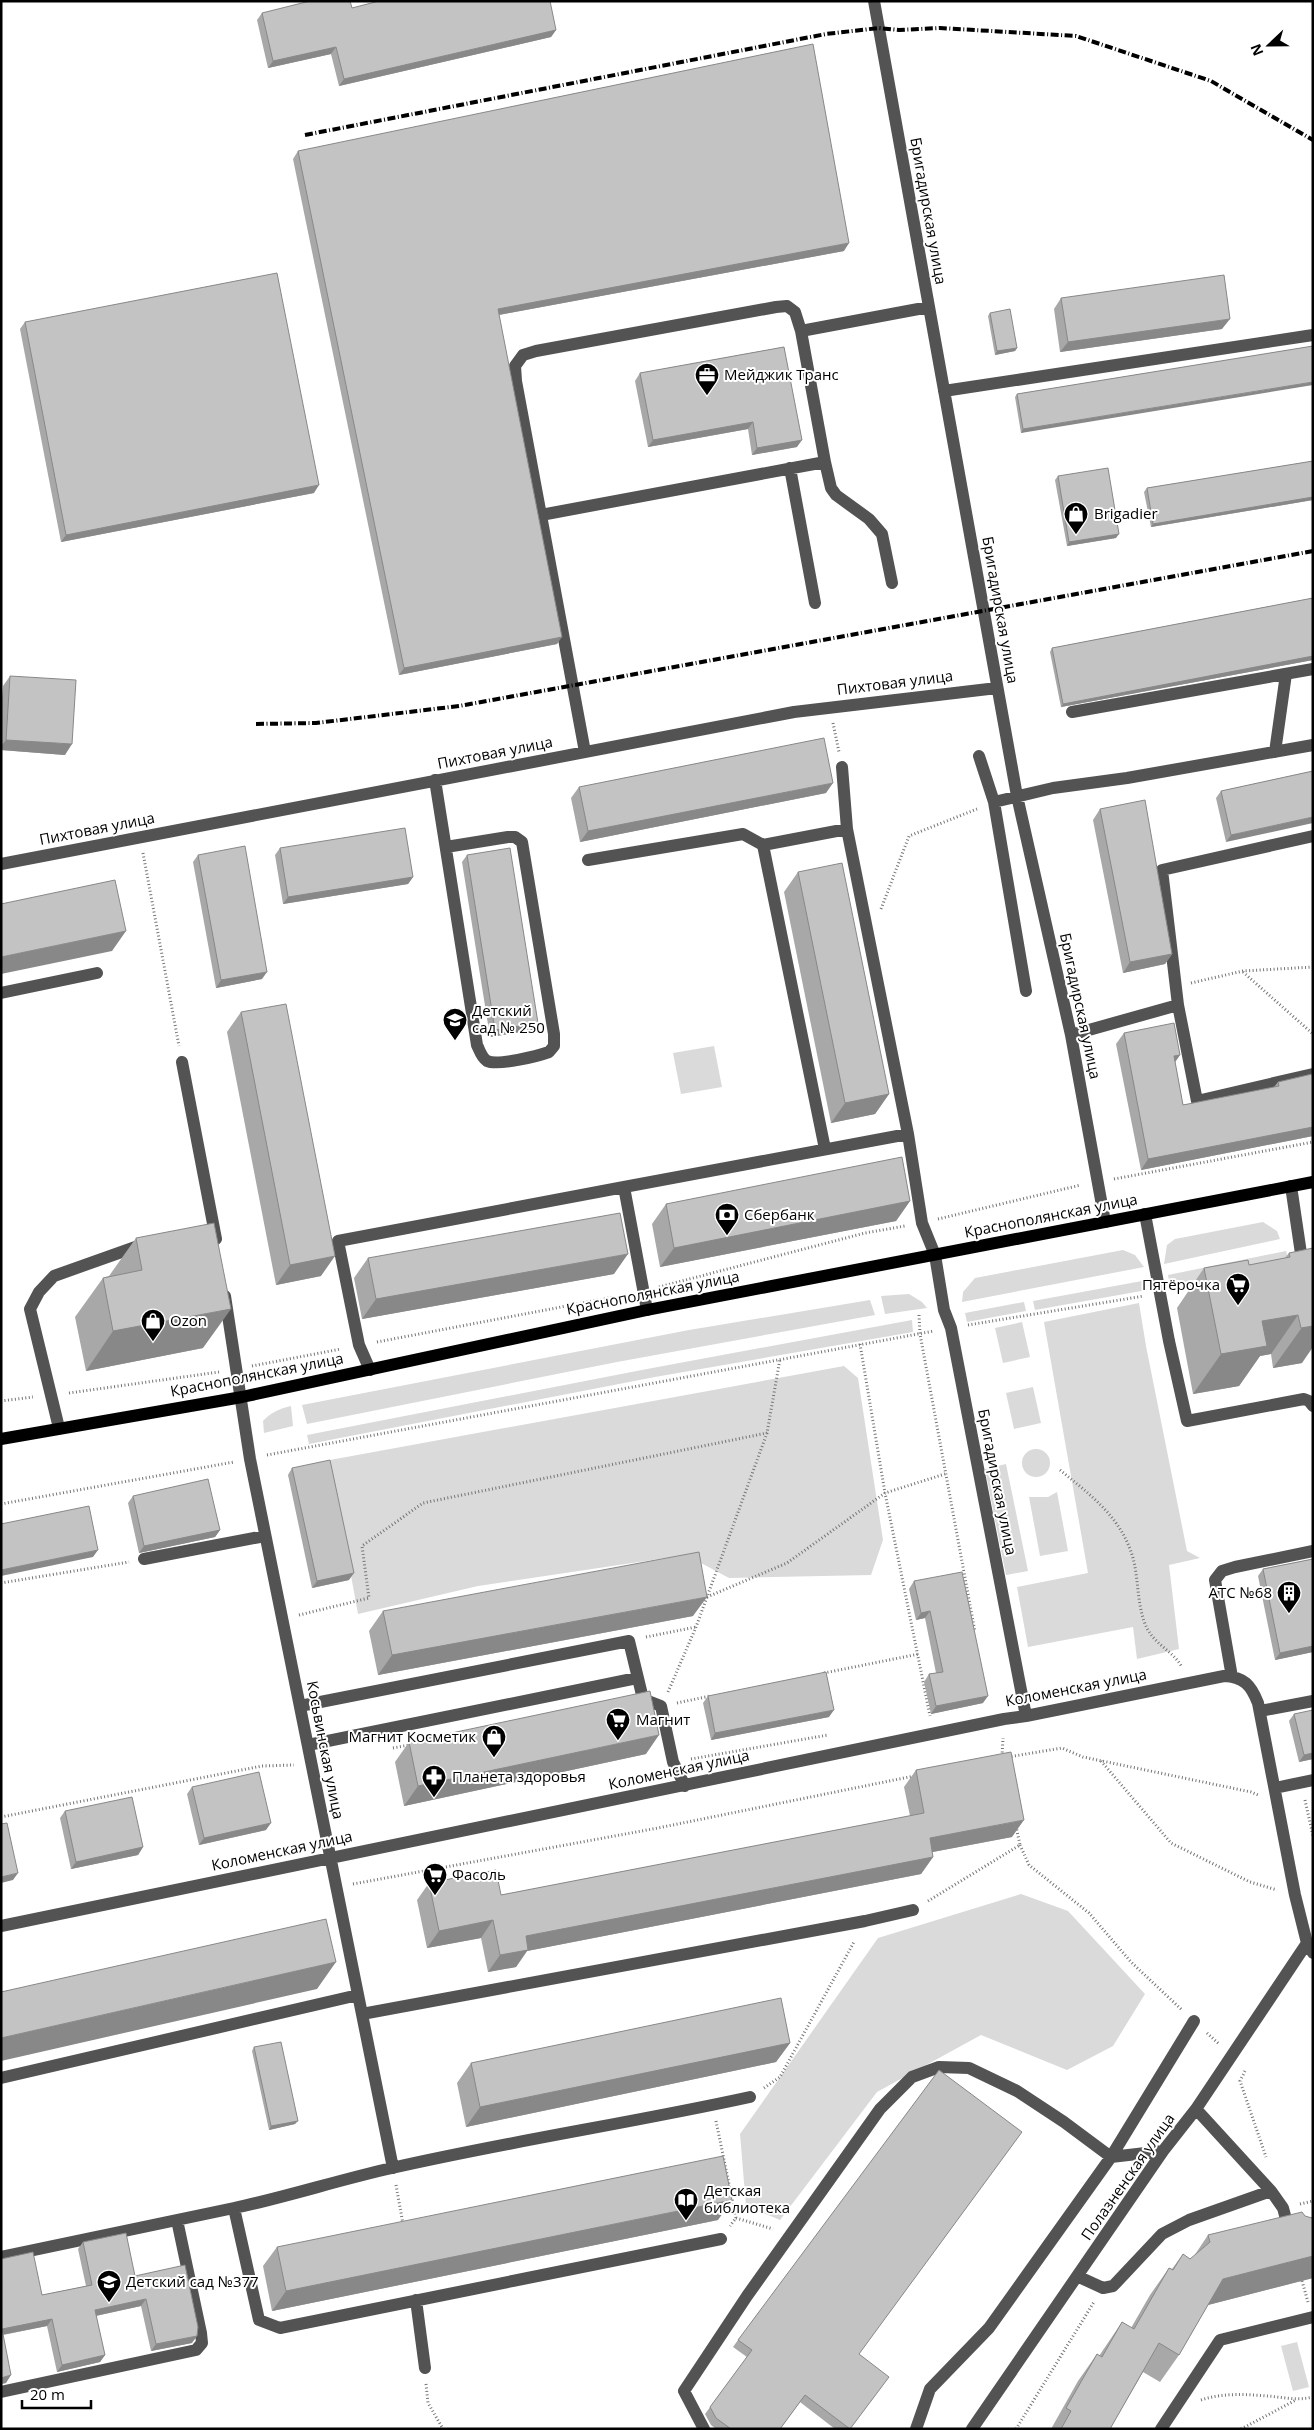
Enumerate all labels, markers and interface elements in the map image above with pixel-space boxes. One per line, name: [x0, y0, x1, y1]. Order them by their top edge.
north arrow: [1244, 20, 1294, 70]
text: N: [1246, 41, 1267, 59]
street label: Бригадирская улица: [906, 136, 952, 286]
office icon: Мейджик Транс: [694, 362, 720, 396]
place label: Мейджик Транс: [724, 364, 839, 384]
shop icon: Brigadier: [1063, 501, 1089, 535]
place label: Brigadier: [1094, 503, 1158, 523]
street label: Бригадирская улица: [978, 535, 1024, 685]
street label: Пихтовая улица: [836, 665, 954, 699]
street label: Пихтовая улица: [436, 731, 554, 773]
street label: Пихтовая улица: [38, 807, 156, 849]
street label: Бригадирская улица: [1056, 931, 1106, 1081]
place label: Детский сад № 250: [472, 1000, 545, 1037]
school or university icon: Детский сад № 250: [442, 1007, 468, 1041]
street label: Краснополянская улица: [963, 1188, 1139, 1242]
bank icon: Сбербанк: [714, 1202, 740, 1236]
place label: Сбербанк: [744, 1204, 815, 1224]
street label: Краснополянская улица: [565, 1265, 741, 1319]
supermarket icon: Пятёрочка: [1225, 1272, 1251, 1306]
place label: Пятёрочка: [1142, 1274, 1220, 1294]
shop icon: Ozon: [140, 1308, 166, 1342]
place label: Ozon: [170, 1310, 207, 1330]
street label: Краснополянская улица: [169, 1347, 345, 1401]
street label: Бригадирская улица: [974, 1407, 1022, 1557]
building icon: АТС №68: [1276, 1580, 1302, 1614]
place label: АТС №68: [1208, 1582, 1272, 1602]
street label: Коломенская улица: [1003, 1664, 1148, 1711]
street label: Косьвинская улица: [303, 1679, 349, 1821]
supermarket icon: Магнит: [605, 1707, 631, 1741]
place label: Магнит: [636, 1709, 690, 1729]
shop icon: Магнит Косметик: [481, 1724, 507, 1758]
place label: Магнит Косметик: [349, 1726, 476, 1746]
street label: Коломенская улица: [607, 1744, 751, 1794]
pharmacy icon: Планета здоровья: [421, 1764, 447, 1798]
place label: Планета здоровья: [452, 1766, 586, 1786]
street label: Коломенская улица: [210, 1825, 354, 1875]
supermarket icon: Фасоль: [422, 1862, 448, 1896]
place label: Фасоль: [452, 1864, 506, 1884]
street label: Полазненская улица: [1076, 2109, 1178, 2244]
place label: Детская библиотека: [704, 2180, 790, 2217]
library icon: Детская библиотека: [673, 2187, 699, 2221]
school or university icon: Детский сад №377: [96, 2269, 122, 2303]
place label: Детский сад №377: [126, 2271, 259, 2291]
scale bar: [22, 2378, 91, 2410]
text: 20 m: [30, 2384, 65, 2404]

